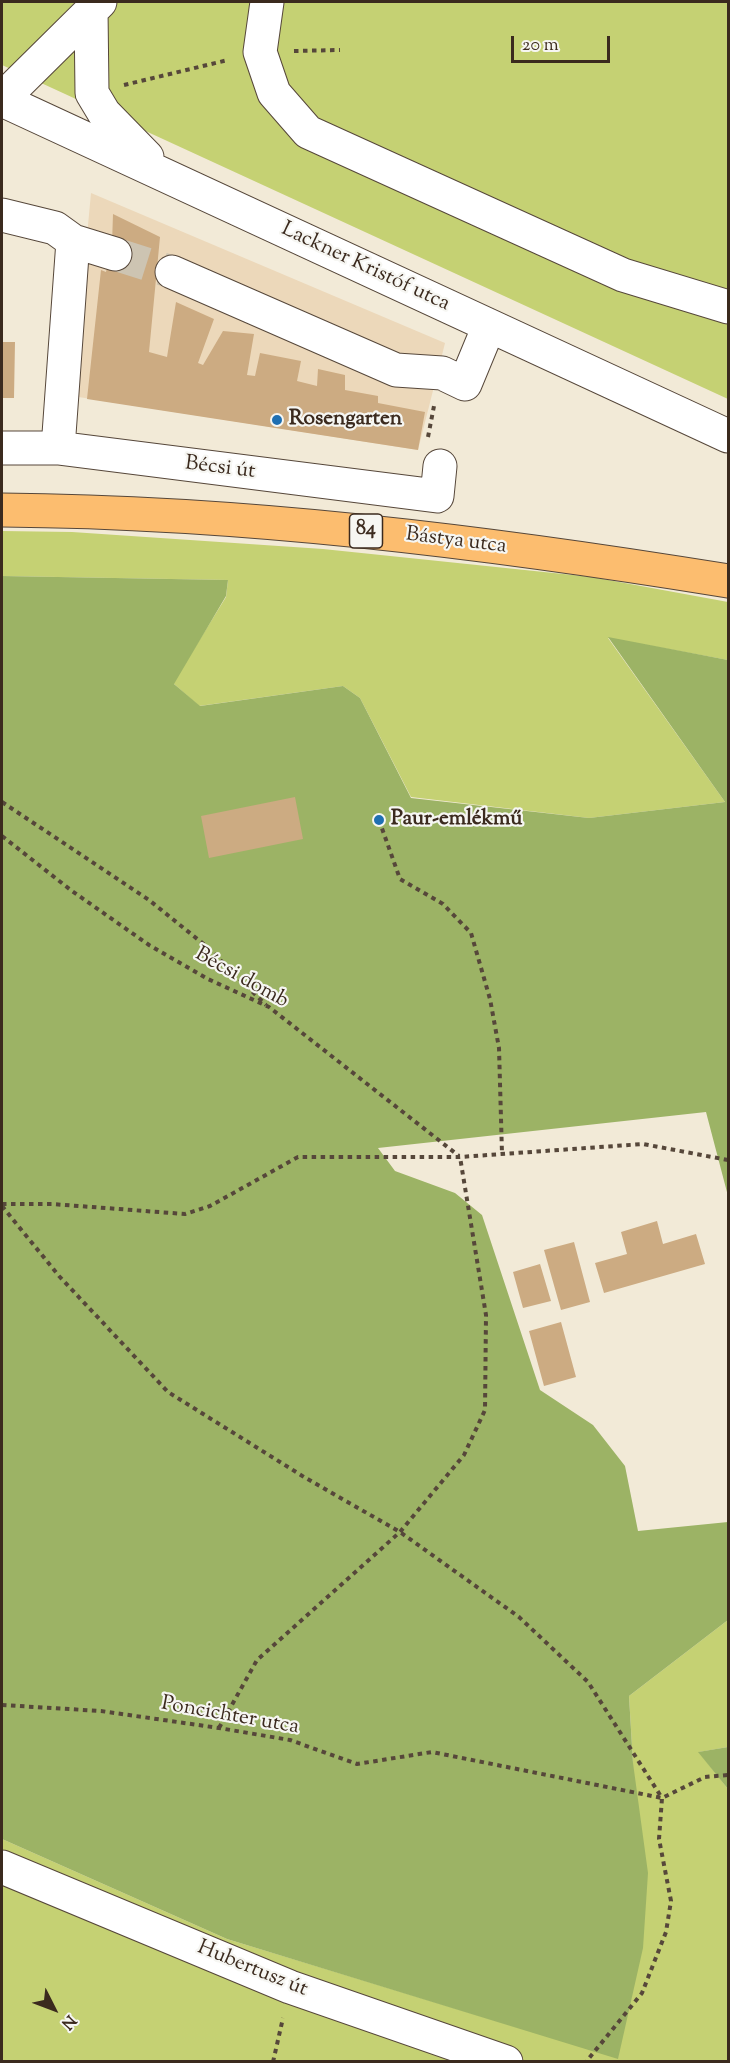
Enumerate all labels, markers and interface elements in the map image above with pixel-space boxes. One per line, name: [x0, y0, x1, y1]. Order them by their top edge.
scale bar: [514, 24, 613, 62]
text: 20 m: [522, 33, 559, 59]
street label: Lackner Kristóf utca: [277, 218, 453, 318]
place label: Rosengarten: [289, 407, 402, 433]
marker: Rosengarten: [270, 413, 284, 427]
street label: Bécsi út: [183, 452, 257, 486]
road number: 84: [350, 514, 382, 548]
street label: Bástya utca: [404, 523, 508, 561]
place label: Paur-emlékmű: [391, 807, 522, 833]
marker: Paur-emlékmű: [372, 813, 386, 827]
street label: Bécsi domb: [190, 943, 292, 1015]
street label: Poncichter utca: [159, 1693, 301, 1741]
street label: Hubertusz út: [193, 1936, 311, 2004]
north arrow: [24, 1979, 84, 2039]
text: N: [55, 2009, 81, 2034]

